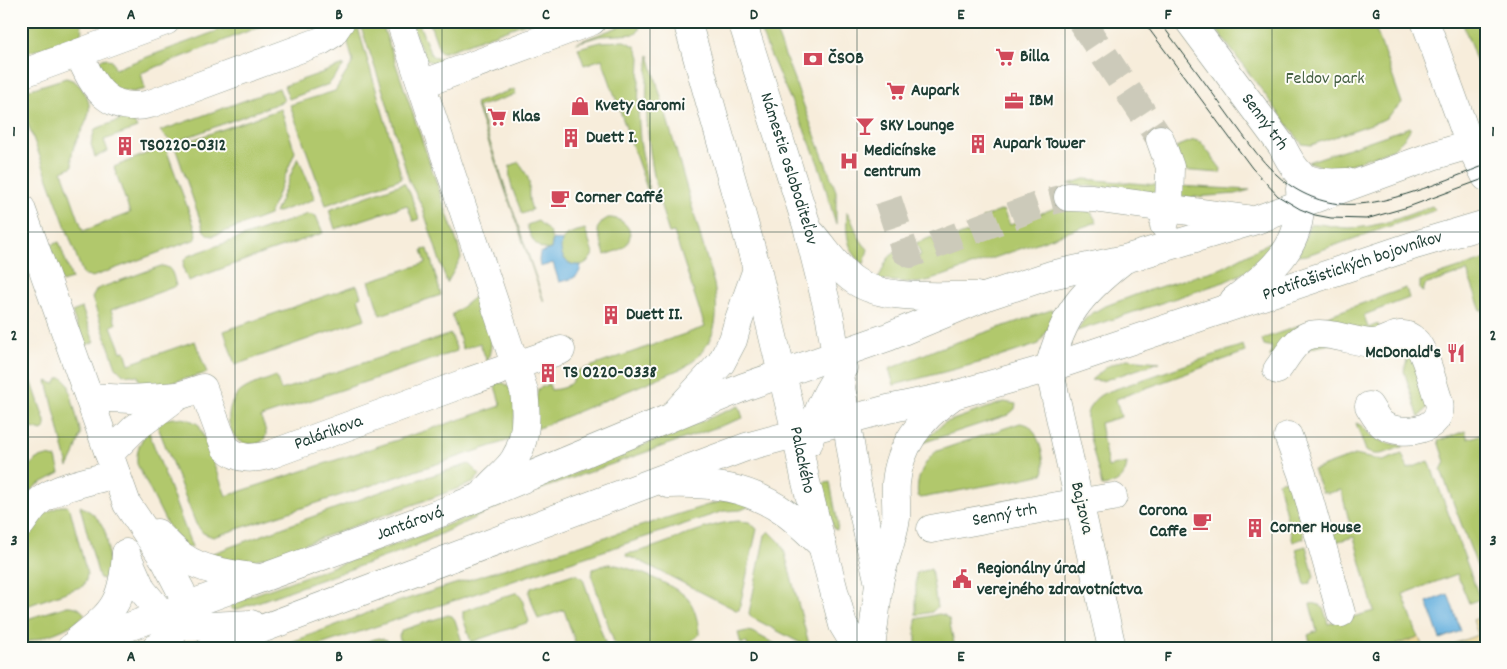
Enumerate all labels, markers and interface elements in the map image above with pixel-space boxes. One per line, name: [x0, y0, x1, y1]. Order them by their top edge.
text: A: [127, 4, 136, 27]
text: B: [335, 4, 343, 27]
text: C: [542, 4, 550, 27]
text: D: [750, 4, 759, 27]
text: E: [957, 4, 965, 27]
text: F: [1164, 4, 1172, 27]
text: G: [1372, 4, 1380, 27]
place label: Billa: [1020, 45, 1049, 70]
supermarket icon: Billa: [994, 46, 1016, 68]
place label: ČSOB: [828, 47, 864, 72]
bank icon: ČSOB: [802, 48, 824, 70]
park label: Feldov park: [1285, 67, 1365, 92]
place label: Aupark: [911, 79, 960, 104]
supermarket icon: Aupark: [885, 80, 907, 102]
street label: Senný trh: [1235, 88, 1294, 156]
street label: Námestie osloboditeľov: [753, 89, 824, 248]
place label: IBM: [1029, 89, 1054, 114]
office icon: IBM: [1003, 90, 1025, 112]
place label: Kvety Garomi: [595, 94, 685, 119]
shop icon: Kvety Garomi: [569, 95, 591, 117]
place label: Klas: [512, 105, 541, 130]
supermarket icon: Klas: [486, 106, 508, 128]
place label: SKY Lounge: [880, 114, 954, 139]
bar icon: SKY Lounge: [854, 115, 876, 137]
text: 1: [12, 121, 16, 144]
text: 1: [1491, 121, 1495, 144]
place label: Duett I.: [586, 126, 637, 151]
building icon: Duett I.: [560, 127, 582, 149]
place label: Aupark Tower: [993, 132, 1086, 157]
building icon: Aupark Tower: [967, 133, 989, 155]
place label: TS0220-0312: [140, 134, 226, 159]
building icon: TS0220-0312: [114, 135, 136, 157]
place label: Medicínske centrum: [864, 139, 936, 185]
hospital icon: Medicínske centrum: [838, 150, 860, 172]
place label: Corner Caffé: [575, 186, 663, 211]
cafe icon: Corner Caffé: [549, 187, 571, 209]
street label: Protifašistických bojovníkov: [1259, 225, 1446, 308]
place label: Duett II.: [626, 303, 683, 328]
building icon: Duett II.: [600, 304, 622, 326]
text: 2: [11, 325, 18, 348]
text: 2: [1490, 325, 1497, 348]
place label: McDonald's: [1365, 341, 1441, 366]
restaurant icon: McDonald's: [1445, 342, 1467, 364]
place label: TS 0220-0338: [563, 361, 657, 386]
building icon: TS 0220-0338: [537, 362, 559, 384]
street label: Palárikova: [291, 409, 367, 457]
street label: Palackého: [782, 424, 821, 496]
street label: Bajzova: [1063, 480, 1099, 537]
street label: Senný trh: [970, 497, 1039, 534]
place label: Corona Caffe: [1139, 499, 1188, 545]
street label: Jantárová: [373, 500, 447, 548]
cafe icon: Corona Caffe: [1191, 510, 1213, 532]
place label: Corner House: [1270, 516, 1361, 541]
building icon: Corner House: [1244, 517, 1266, 539]
text: 3: [10, 530, 18, 553]
text: 3: [1489, 530, 1497, 553]
place label: Regionálny úrad verejného zdravotníctva: [977, 557, 1143, 603]
public building icon: Regionálny úrad verejného zdravotníctva: [951, 568, 973, 590]
text: A: [127, 646, 136, 669]
text: B: [335, 646, 343, 669]
text: C: [542, 646, 550, 669]
text: D: [750, 646, 759, 669]
text: E: [957, 646, 965, 669]
text: F: [1164, 646, 1172, 669]
text: G: [1372, 646, 1380, 669]

